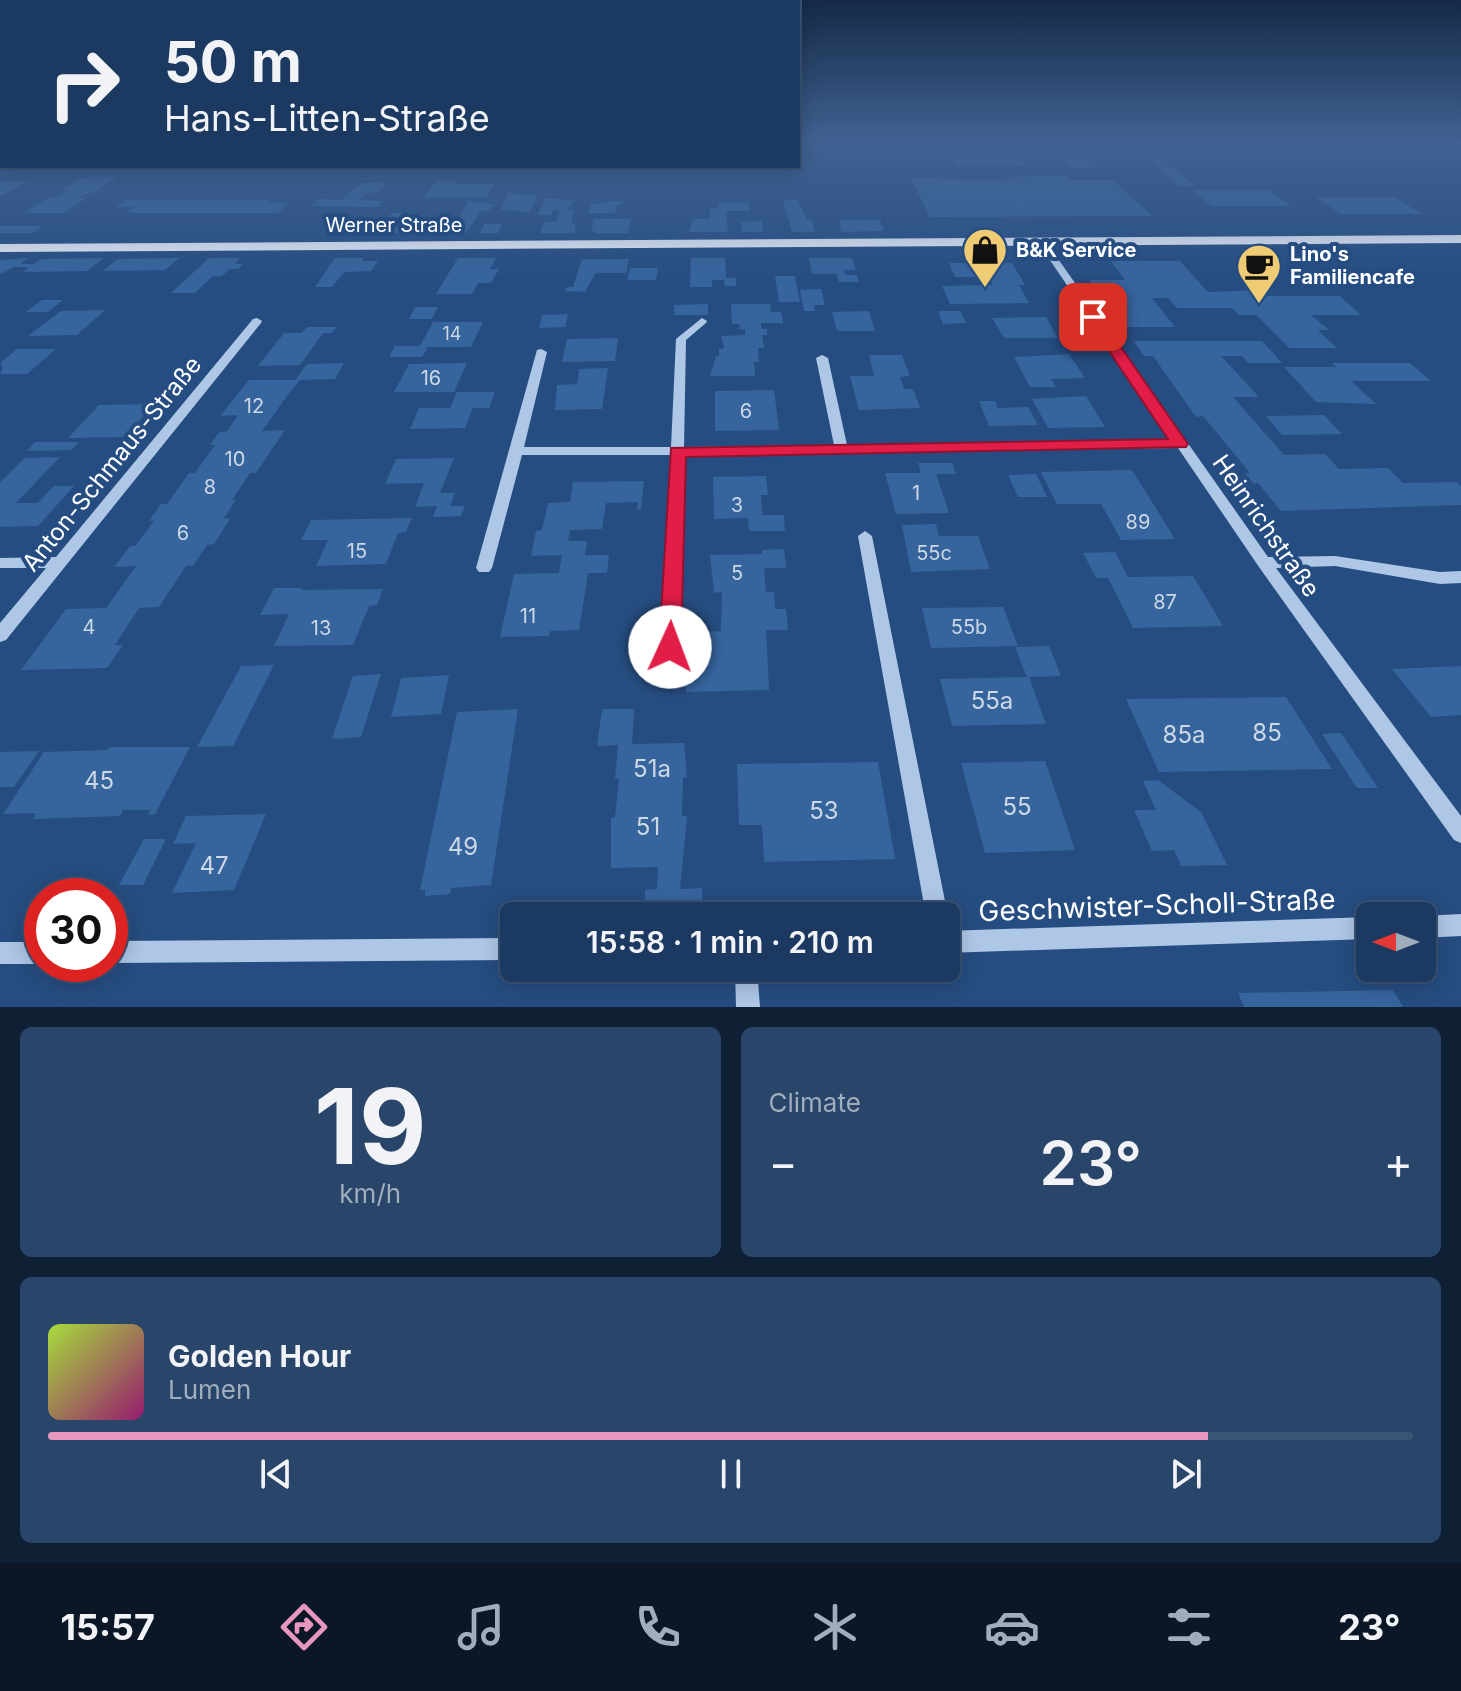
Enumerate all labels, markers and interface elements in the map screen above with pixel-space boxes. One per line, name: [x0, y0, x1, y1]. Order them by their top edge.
text: 50 m: [164, 28, 302, 96]
icon: right: [32, 32, 136, 136]
text: Hans-Litten-Straße: [164, 96, 490, 140]
street label: Werner Straße: [326, 213, 462, 237]
shop icon: B&K Service: [961, 226, 1009, 289]
place label: B&K Service: [1016, 238, 1136, 262]
cafe icon: Lino's Familiencafe: [1235, 242, 1283, 305]
place label: Lino's Familiencafe: [1290, 242, 1415, 289]
pin: [1059, 283, 1127, 351]
icon: arrive: [1071, 295, 1115, 339]
house number: 14: [443, 323, 461, 344]
street label: Anton-Schmaus-Straße: [16, 350, 207, 577]
house number: 16: [421, 366, 441, 390]
house number: 12: [244, 394, 264, 418]
house number: 6: [740, 399, 752, 423]
house number: 10: [225, 447, 245, 471]
street label: Heinrichstraße: [1207, 449, 1326, 602]
house number: 8: [204, 475, 216, 499]
house number: 1: [912, 481, 920, 505]
house number: 3: [731, 493, 743, 517]
house number: 89: [1126, 510, 1150, 534]
house number: 6: [177, 521, 189, 545]
house number: 15: [347, 539, 367, 563]
house number: 55c: [916, 541, 952, 565]
house number: 5: [731, 561, 743, 585]
house number: 87: [1153, 590, 1177, 614]
house number: 11: [520, 604, 536, 628]
position arrow: [628, 605, 712, 689]
house number: 4: [83, 615, 95, 639]
house number: 55b: [951, 615, 987, 639]
house number: 13: [311, 616, 331, 640]
house number: 55a: [971, 686, 1013, 715]
house number: 85: [1252, 718, 1282, 747]
house number: 85a: [1163, 720, 1205, 749]
house number: 51a: [633, 754, 671, 783]
house number: 45: [84, 766, 114, 795]
house number: 55: [1002, 792, 1032, 821]
house number: 53: [809, 796, 839, 825]
house number: 51: [636, 812, 660, 841]
house number: 49: [448, 832, 478, 861]
house number: 47: [199, 851, 229, 880]
speed limit sign: 30: [24, 878, 128, 982]
street label: Geschwister-Scholl-Straße: [978, 882, 1336, 928]
north arrow: [1356, 902, 1436, 982]
map controls: [1356, 902, 1436, 982]
text: 15:58 · 1 min · 210 m: [586, 924, 874, 960]
text: 19: [314, 1063, 426, 1189]
text: Climate: [769, 1087, 861, 1118]
text: 23°: [1040, 1127, 1142, 1199]
text: −: [769, 1136, 798, 1190]
text: +: [1384, 1136, 1413, 1190]
text: km/h: [339, 1178, 401, 1209]
text: Golden Hour: [168, 1338, 351, 1374]
text: Lumen: [168, 1374, 251, 1405]
icon: previous: [254, 1452, 298, 1496]
icon: pause: [709, 1452, 753, 1496]
icon: next: [1164, 1452, 1208, 1496]
icon: directions: [276, 1599, 332, 1655]
icon: music: [453, 1599, 509, 1655]
icon: phone: [630, 1599, 686, 1655]
icon: climate: [807, 1599, 863, 1655]
icon: car: [984, 1599, 1040, 1655]
icon: filters: [1161, 1599, 1217, 1655]
text: 15:57: [61, 1605, 155, 1649]
text: 23°: [1338, 1605, 1400, 1649]

